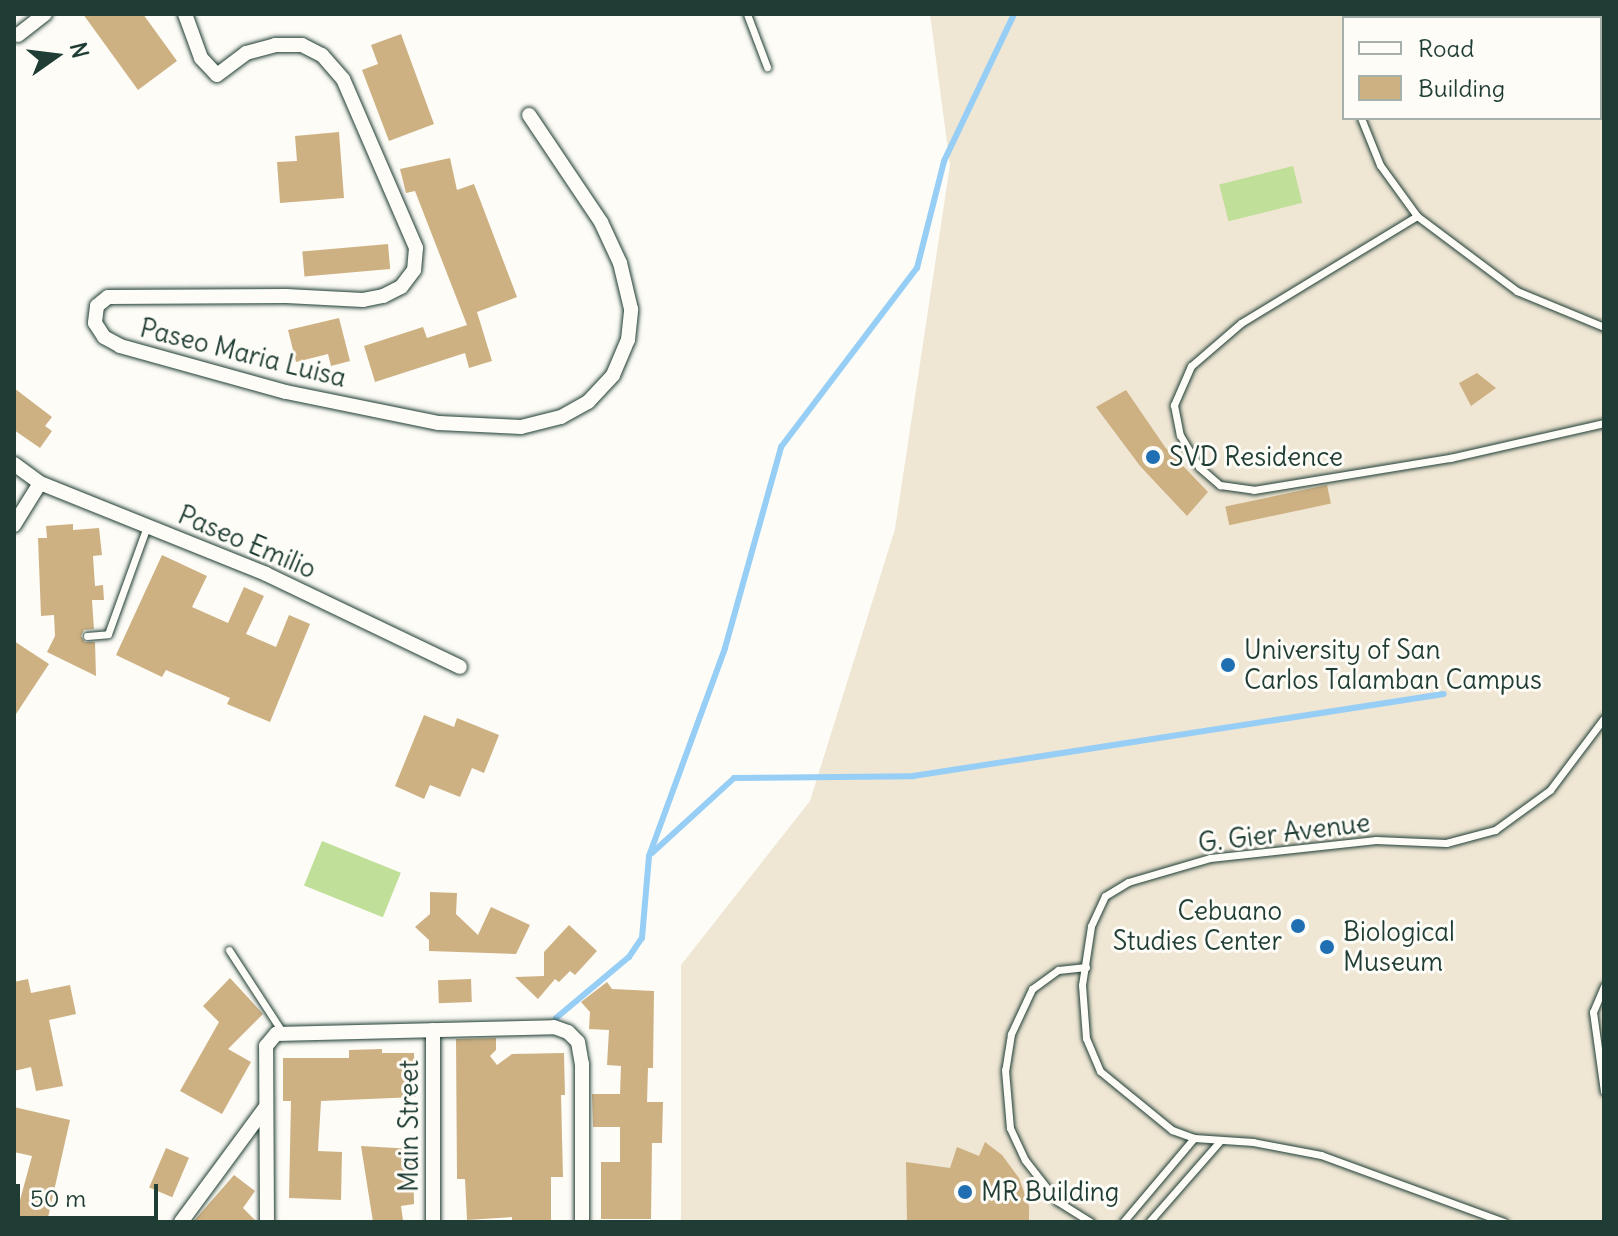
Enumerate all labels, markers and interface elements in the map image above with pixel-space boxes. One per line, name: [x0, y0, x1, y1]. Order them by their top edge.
north arrow: [16, 16, 96, 96]
legend: [1342, 16, 1602, 120]
text: Road: [1418, 33, 1474, 63]
text: N: [64, 39, 95, 61]
text: Building: [1418, 73, 1505, 103]
street label: Paseo Maria Luisa: [137, 312, 349, 394]
place label: SVD Residence: [1169, 441, 1343, 473]
marker: SVD Residence: [1144, 448, 1162, 466]
street label: Paseo Emilio: [173, 499, 321, 585]
place label: University of San Carlos Talamban Campus: [1244, 634, 1542, 696]
marker: University of San Carlos Talamban Campus: [1219, 656, 1237, 674]
street label: G. Gier Avenue: [1196, 807, 1372, 859]
place label: Cebuano Studies Center: [1113, 895, 1282, 956]
place label: Biological Museum: [1343, 916, 1455, 978]
marker: Cebuano Studies Center: [1289, 917, 1307, 935]
marker: Biological Museum: [1318, 938, 1336, 956]
street label: Main Street: [393, 1060, 425, 1192]
scale bar: [20, 1168, 162, 1218]
place label: MR Building: [981, 1176, 1119, 1208]
text: 50 m: [30, 1183, 86, 1213]
marker: MR Building: [956, 1183, 974, 1201]

